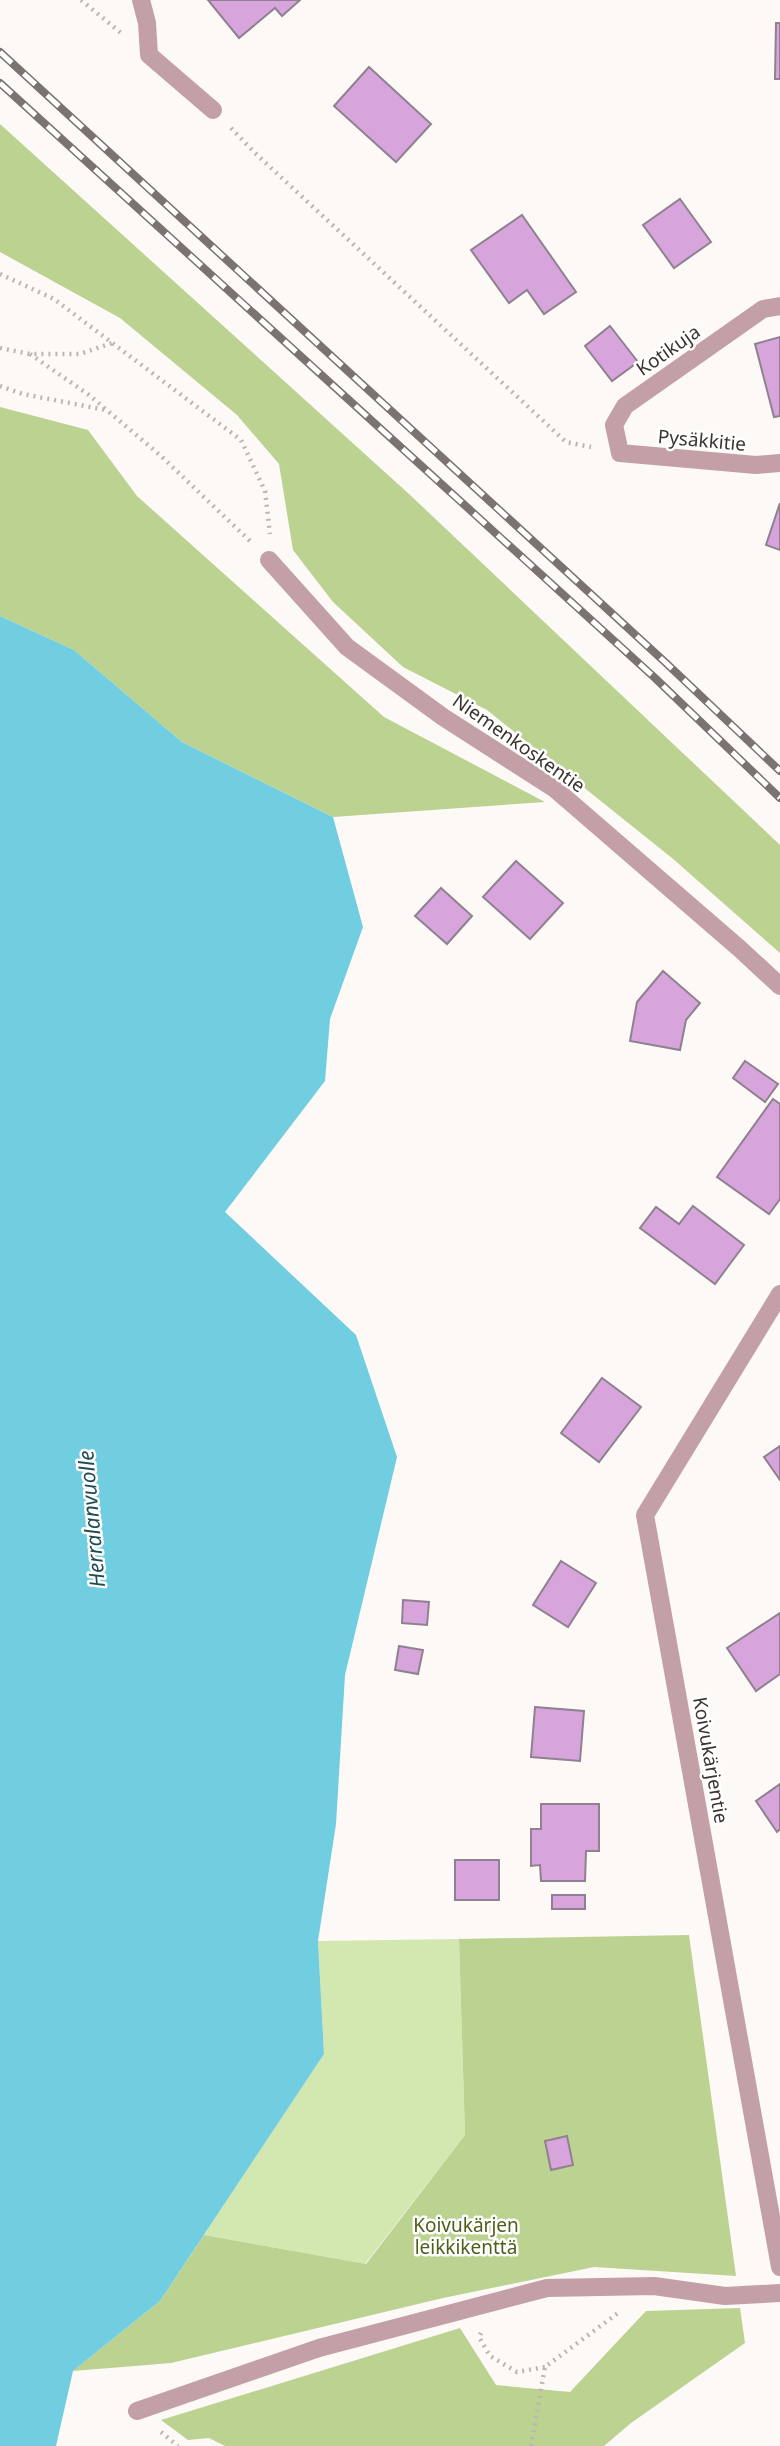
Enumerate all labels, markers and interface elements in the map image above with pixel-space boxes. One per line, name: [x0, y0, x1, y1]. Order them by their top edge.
street label: Kotikuja: [631, 319, 705, 381]
street label: Pysäkkitie: [657, 423, 747, 457]
street label: Niemenkoskentie: [448, 688, 590, 798]
water label: Herralanvuolle: [71, 1449, 111, 1589]
street label: Koivukärjentie: [687, 1695, 735, 1825]
park label: Koivukärjen leikkikenttä: [413, 2212, 519, 2260]

